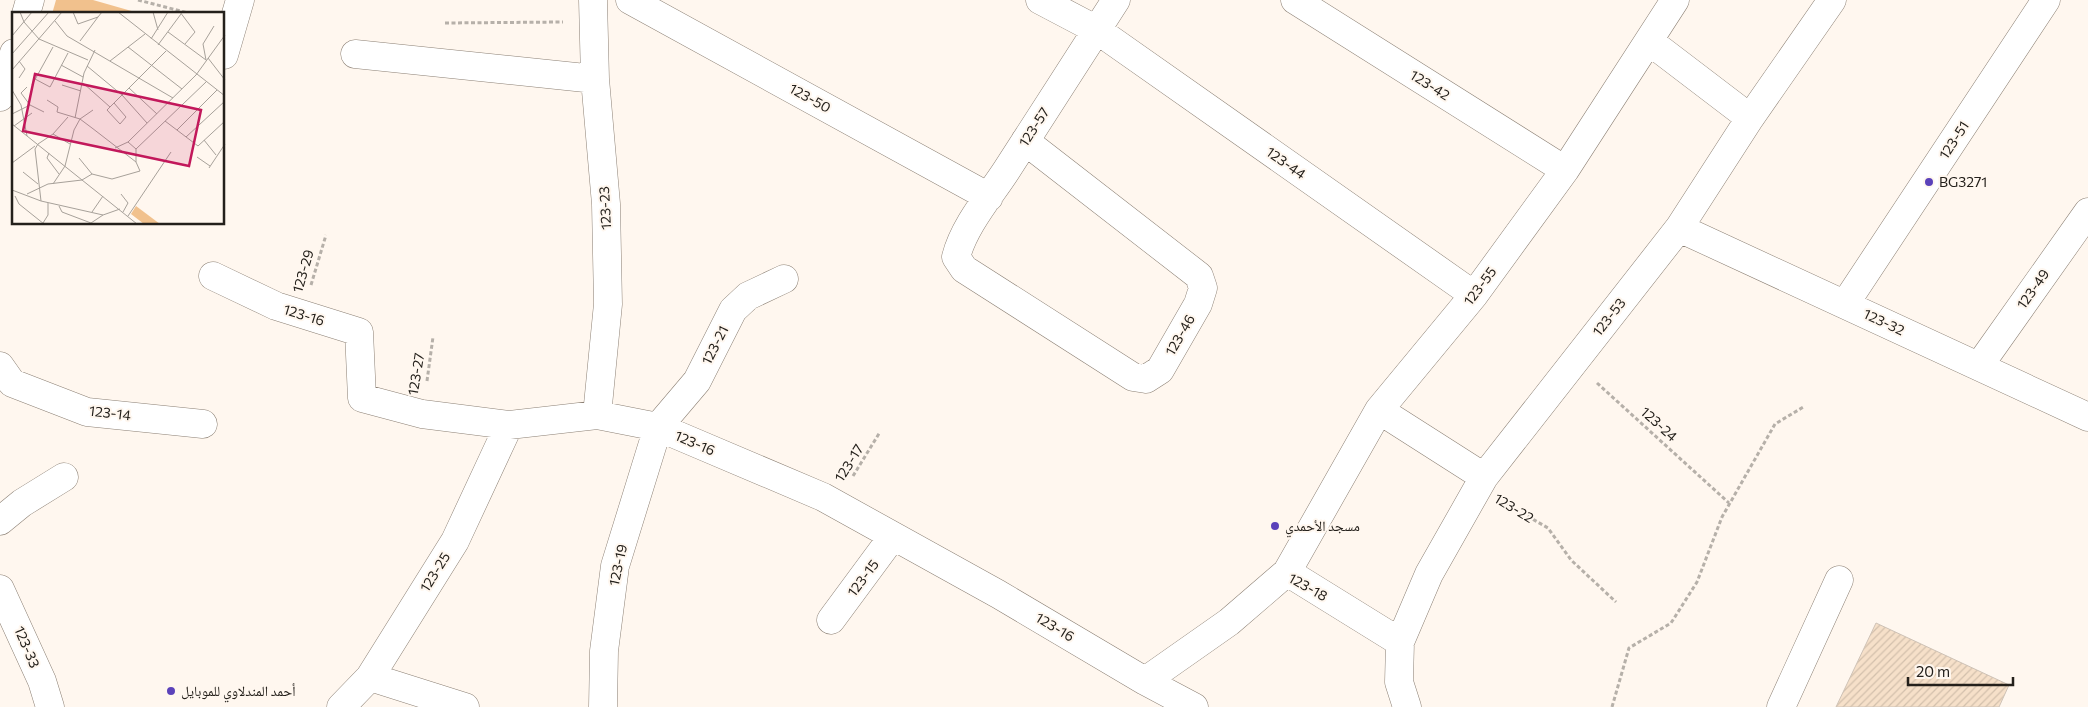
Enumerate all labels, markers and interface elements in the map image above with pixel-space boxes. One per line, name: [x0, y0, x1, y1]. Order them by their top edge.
inset map: [12, 12, 225, 225]
street label: 123-42: [1407, 66, 1453, 103]
street label: 123-50: [787, 79, 834, 116]
street label: 123-57: [1015, 104, 1052, 149]
street label: 123-51: [1935, 118, 1972, 162]
street label: 123-44: [1263, 143, 1310, 183]
place label: BG3271: [1939, 173, 1987, 190]
marker: BG3271: [1923, 176, 1935, 188]
street label: 123-23: [595, 186, 614, 230]
street label: 123-29: [288, 247, 317, 294]
street label: 123-55: [1460, 263, 1500, 308]
street label: 123-49: [2013, 266, 2052, 312]
street label: 123-53: [1588, 294, 1629, 339]
street label: 123-16: [282, 300, 327, 329]
street label: 123-32: [1861, 305, 1908, 339]
street label: 123-46: [1161, 311, 1198, 358]
street label: 123-21: [698, 322, 732, 367]
street label: 123-27: [404, 351, 427, 396]
street label: 123-14: [88, 402, 133, 424]
street label: 123-24: [1637, 403, 1682, 445]
street label: 123-16: [672, 426, 718, 459]
street label: 123-17: [830, 441, 867, 485]
street label: 123-22: [1491, 489, 1537, 526]
place label: مسجد الأحمدي: [1285, 517, 1360, 538]
marker: مسجد الأحمدي: [1269, 520, 1281, 532]
street label: 123-19: [605, 543, 630, 587]
street label: 123-25: [416, 549, 453, 595]
street label: 123-15: [843, 556, 882, 599]
street label: 123-18: [1286, 569, 1331, 604]
street label: 123-16: [1033, 608, 1078, 645]
street label: 123-33: [11, 623, 44, 670]
scale bar: [1908, 654, 2013, 686]
text: 20 m: [1916, 662, 1950, 680]
place label: أحمد المندلاوي للموبايل: [181, 682, 295, 703]
marker: أحمد المندلاوي للموبايل: [165, 685, 177, 697]

